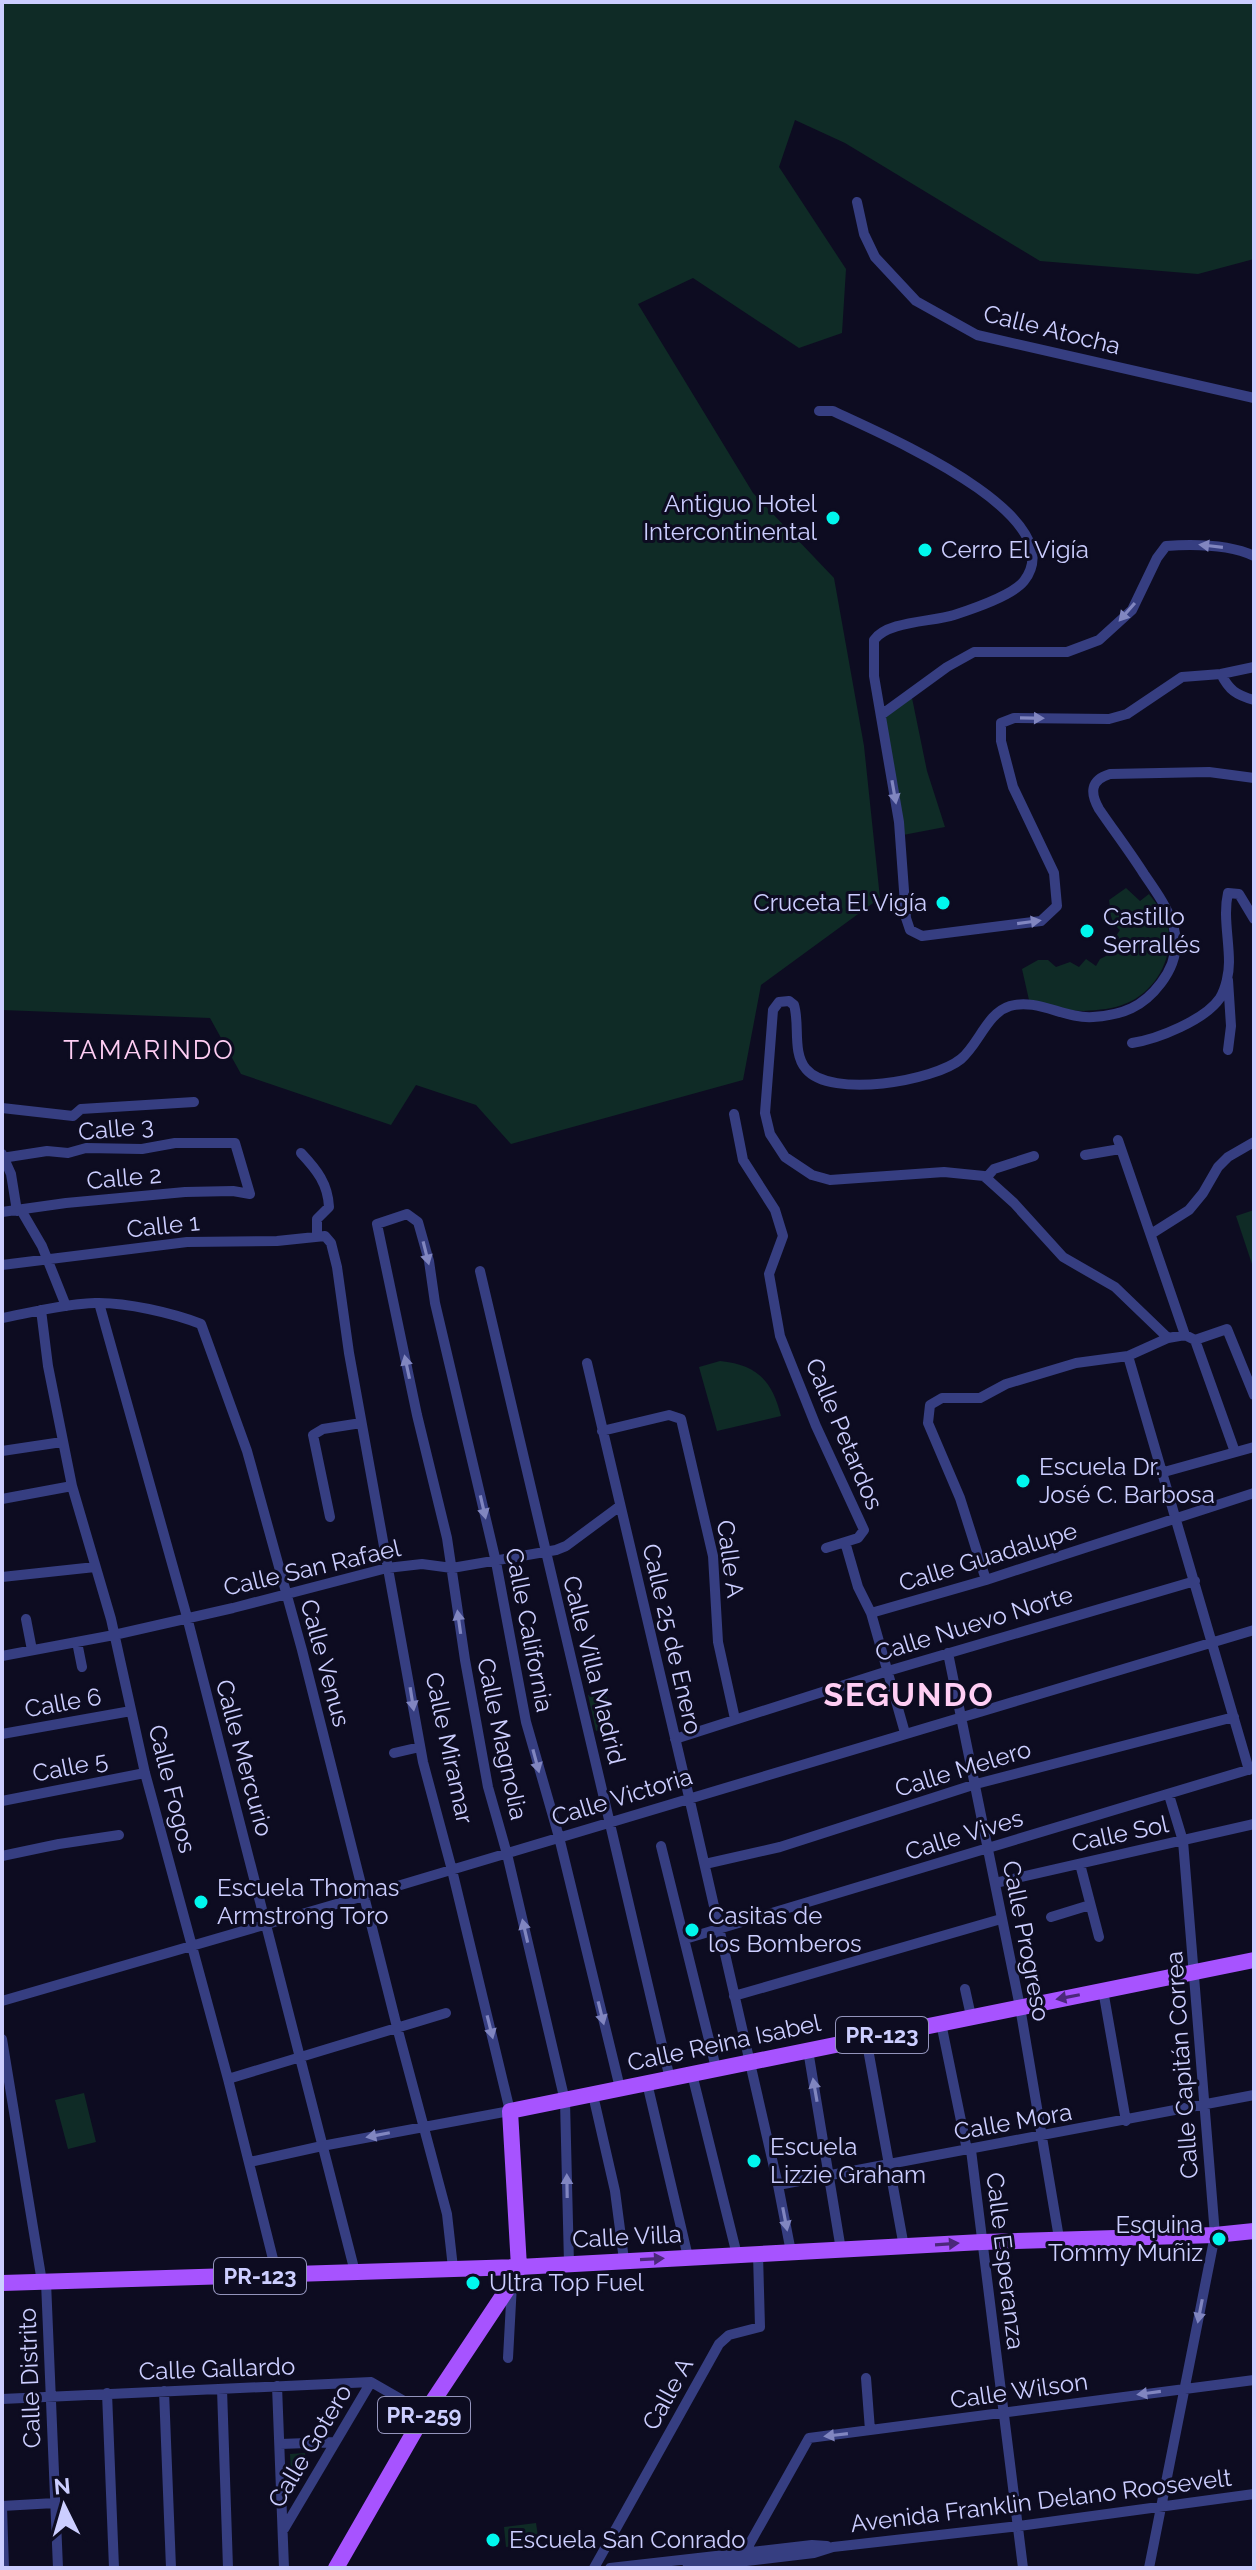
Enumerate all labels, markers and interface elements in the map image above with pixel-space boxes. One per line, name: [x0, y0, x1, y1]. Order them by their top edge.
street label: Calle Atocha: [981, 298, 1124, 361]
place label: Antiguo Hotel Intercontinental: [643, 489, 817, 546]
marker: Antiguo Hotel Intercontinental: [824, 509, 842, 527]
place label: Cerro El Vigía: [941, 535, 1089, 564]
one-way arrow: [1198, 540, 1223, 553]
marker: Cerro El Vigía: [916, 541, 934, 559]
one-way arrow: [1119, 602, 1136, 622]
one-way arrow: [1020, 712, 1045, 724]
one-way arrow: [888, 780, 901, 805]
place label: Cruceta El Vigía: [753, 888, 927, 917]
marker: Cruceta El Vigía: [934, 894, 952, 912]
place label: Castillo Serrallés: [1103, 902, 1200, 959]
one-way arrow: [1017, 915, 1042, 928]
marker: Castillo Serrallés: [1078, 922, 1096, 940]
district label: TAMARINDO: [63, 1035, 235, 1065]
street label: Calle 3: [77, 1111, 155, 1146]
street label: Calle 2: [85, 1160, 163, 1195]
street label: Calle 1: [125, 1207, 201, 1244]
one-way arrow: [420, 1241, 433, 1266]
street label: Calle Petardos: [800, 1354, 889, 1514]
one-way arrow: [400, 1355, 413, 1380]
place label: Escuela Dr. José C. Barbosa: [1039, 1452, 1215, 1509]
marker: Escuela Dr. José C. Barbosa: [1014, 1472, 1032, 1490]
one-way arrow: [478, 1494, 490, 1519]
street label: Calle Guadalupe: [895, 1516, 1081, 1597]
street label: Calle A: [711, 1518, 750, 1600]
street label: Calle San Rafael: [221, 1533, 404, 1602]
street label: Calle 25 de Enero: [636, 1541, 708, 1737]
street label: Calle California: [499, 1545, 560, 1714]
street label: Calle Villa Madrid: [557, 1573, 632, 1767]
street label: Calle Nuevo Norte: [872, 1580, 1076, 1667]
street label: Calle Venus: [295, 1596, 356, 1730]
one-way arrow: [452, 1609, 465, 1634]
street label: Calle Magnolia: [471, 1655, 534, 1822]
street label: Calle Miramar: [419, 1670, 480, 1827]
street label: Calle Mercurio: [210, 1676, 279, 1839]
district label: SEGUNDO: [823, 1676, 995, 1713]
street label: Calle 6: [22, 1682, 103, 1723]
one-way arrow: [406, 1687, 419, 1712]
street label: Calle Fogos: [143, 1722, 202, 1856]
street label: Calle Melero: [891, 1734, 1034, 1803]
street label: Calle 5: [30, 1745, 110, 1788]
one-way arrow: [531, 1749, 543, 1774]
street label: Calle Victoria: [548, 1761, 696, 1832]
street label: Calle Vives: [901, 1803, 1026, 1866]
street label: Calle Sol: [1069, 1809, 1171, 1858]
street label: Calle Progreso: [997, 1858, 1056, 2024]
place label: Escuela Thomas Armstrong Toro: [217, 1873, 399, 1930]
marker: Escuela Thomas Armstrong Toro: [192, 1893, 210, 1911]
place label: Casitas de los Bomberos: [708, 1901, 862, 1958]
one-way arrow: [518, 1918, 530, 1943]
marker: Casitas de los Bomberos: [683, 1921, 701, 1939]
street label: Calle Capitán Correa: [1159, 1950, 1204, 2180]
one-way arrow: [1055, 1992, 1080, 2004]
one-way arrow: [596, 2000, 608, 2025]
street label: Calle Reina Isabel: [625, 2008, 823, 2077]
one-way arrow: [484, 2015, 497, 2040]
road number: PR-123: [836, 2017, 928, 2053]
one-way arrow: [808, 2077, 820, 2102]
street label: Calle Mora: [952, 2097, 1074, 2146]
one-way arrow: [366, 2129, 391, 2141]
place label: Escuela Lizzie Graham: [770, 2132, 926, 2189]
marker: Escuela Lizzie Graham: [745, 2152, 763, 2170]
street label: Calle Esperanza: [980, 2171, 1031, 2351]
one-way arrow: [560, 2173, 573, 2198]
one-way arrow: [779, 2207, 791, 2232]
place label: Esquina Tommy Muñiz: [1048, 2210, 1203, 2267]
street label: Calle Villa: [571, 2219, 682, 2254]
marker: Esquina Tommy Muñiz: [1210, 2230, 1228, 2248]
one-way arrow: [935, 2237, 960, 2250]
one-way arrow: [640, 2252, 665, 2265]
road number: PR-123: [214, 2258, 306, 2294]
place label: Ultra Top Fuel: [489, 2268, 644, 2297]
marker: Ultra Top Fuel: [464, 2274, 482, 2292]
one-way arrow: [1193, 2299, 1206, 2324]
street label: Calle Distrito: [13, 2307, 46, 2449]
street label: Calle Gallardo: [138, 2351, 296, 2386]
street label: Calle A: [636, 2352, 699, 2435]
street label: Calle Wilson: [948, 2366, 1090, 2415]
street label: Calle Gotero: [262, 2379, 358, 2512]
one-way arrow: [1136, 2387, 1161, 2400]
road number: PR-259: [378, 2397, 470, 2433]
one-way arrow: [823, 2428, 848, 2441]
street label: Avenida Franklin Delano Roosevelt: [849, 2463, 1233, 2538]
north arrow: [24, 2466, 104, 2546]
text: N: [53, 2472, 72, 2500]
place label: Escuela San Conrado: [509, 2525, 746, 2554]
marker: Escuela San Conrado: [484, 2531, 502, 2549]

